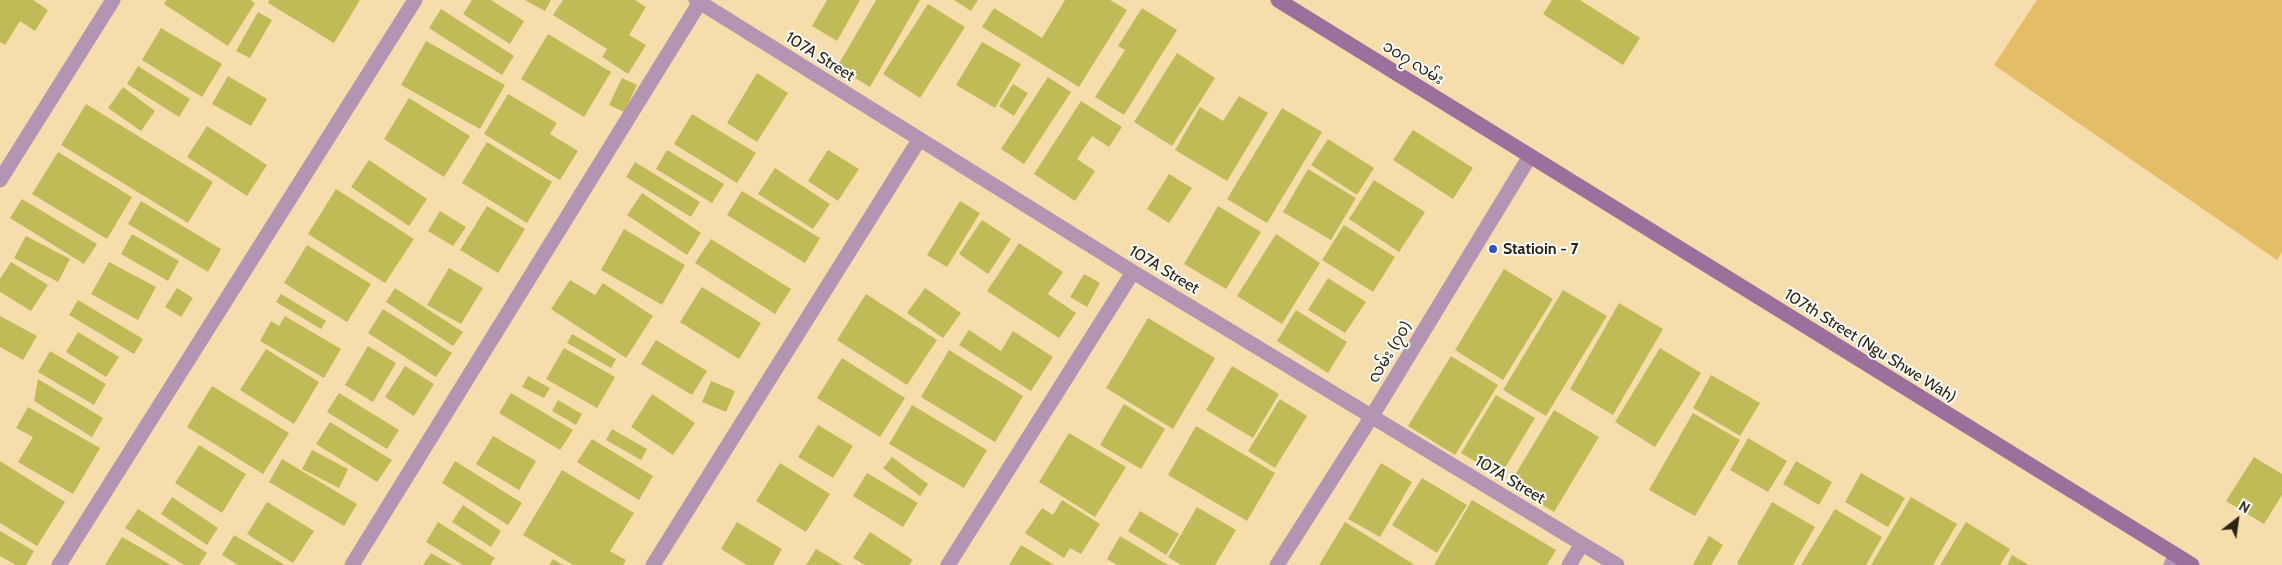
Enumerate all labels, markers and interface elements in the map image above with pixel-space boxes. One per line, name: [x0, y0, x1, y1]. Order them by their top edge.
street label: 107A Street: [782, 28, 858, 86]
street label: ၁၀၇ လမ်း: [1379, 37, 1447, 89]
place label: Statioin - 7: [1503, 239, 1579, 259]
street label: 107A Street: [1126, 242, 1202, 298]
marker: Statioin - 7: [1487, 243, 1499, 255]
street label: 107th Street (Ngu Shwe Wah): [1781, 285, 1959, 407]
street label: လမ်း (၇၀): [1364, 318, 1416, 386]
street label: 107A Street: [1472, 452, 1548, 508]
north arrow: [2212, 495, 2262, 545]
text: N: [2236, 497, 2253, 517]

